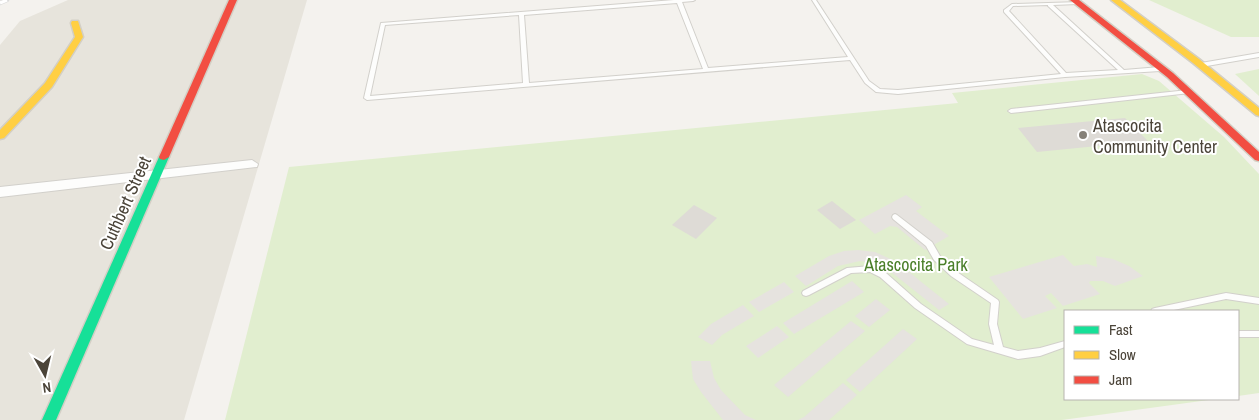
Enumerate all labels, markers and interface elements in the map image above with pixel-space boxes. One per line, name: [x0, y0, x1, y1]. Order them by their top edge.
place label: Atascocita Community Center: [1092, 113, 1217, 159]
marker: Atascocita Community Center: [1077, 129, 1089, 141]
street label: Cuthbert Street: [93, 152, 157, 254]
park label: Atascocita Park: [863, 252, 968, 277]
legend: [1064, 310, 1239, 400]
text: Fast: [1109, 319, 1133, 340]
text: Slow: [1109, 344, 1136, 365]
north arrow: [20, 350, 70, 400]
text: Jam: [1109, 369, 1132, 390]
text: N: [41, 378, 52, 397]

